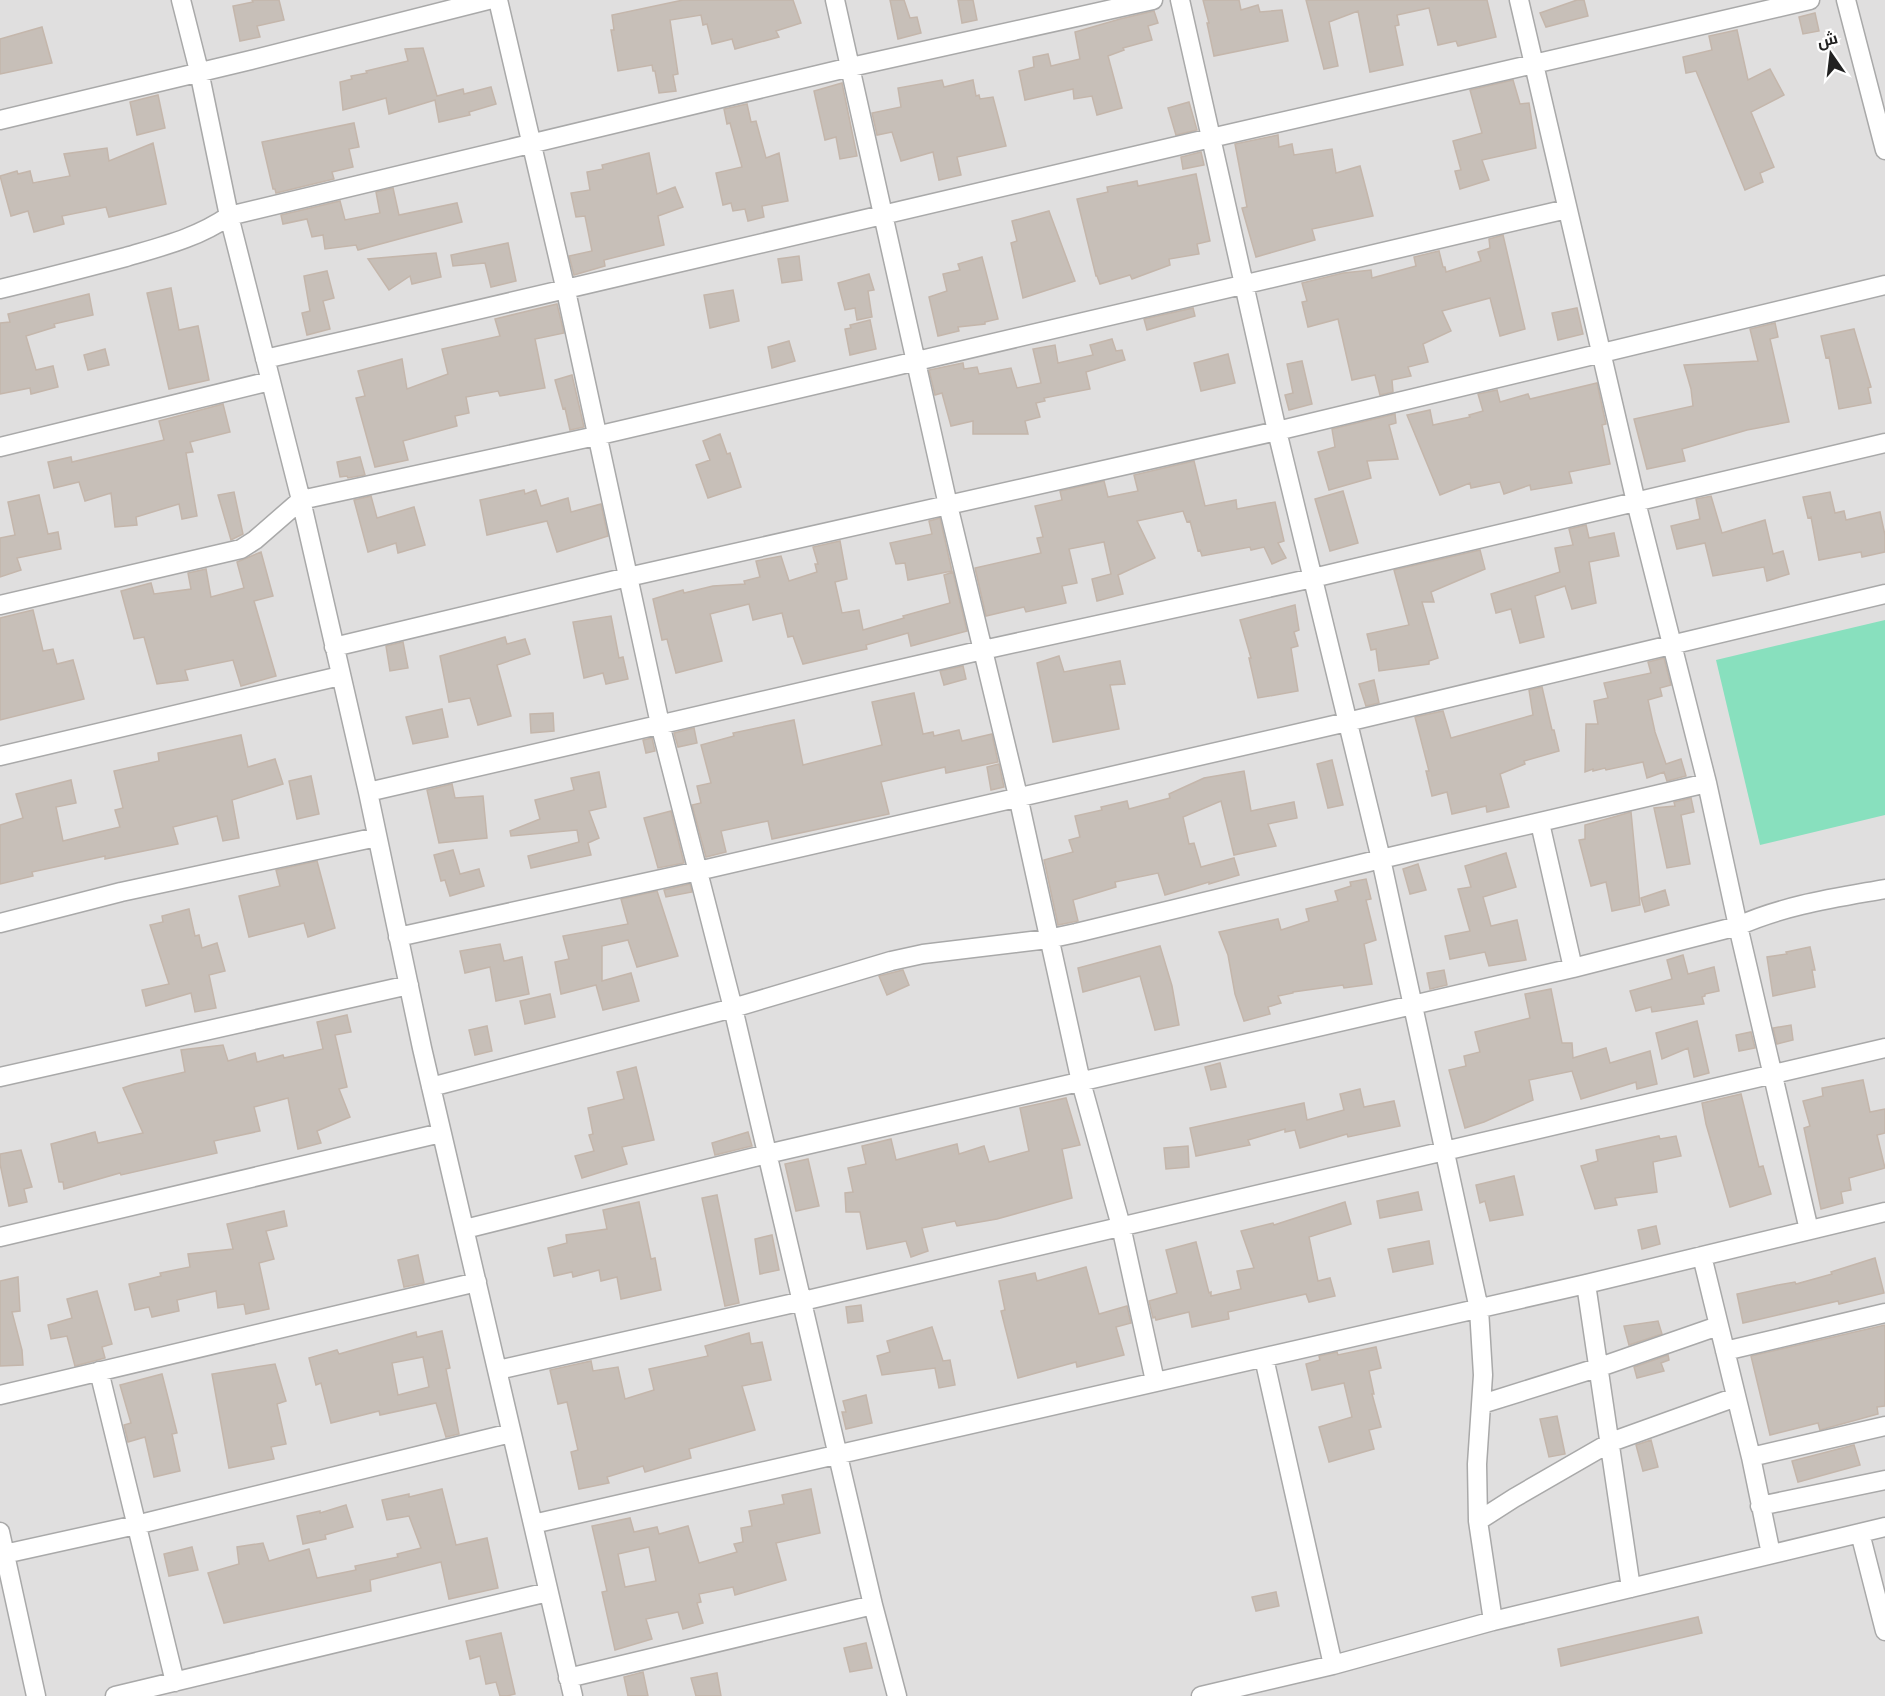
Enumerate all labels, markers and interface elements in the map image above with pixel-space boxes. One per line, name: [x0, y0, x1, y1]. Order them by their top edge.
north arrow: [1801, 24, 1861, 84]
text: ش: [1815, 27, 1840, 52]

